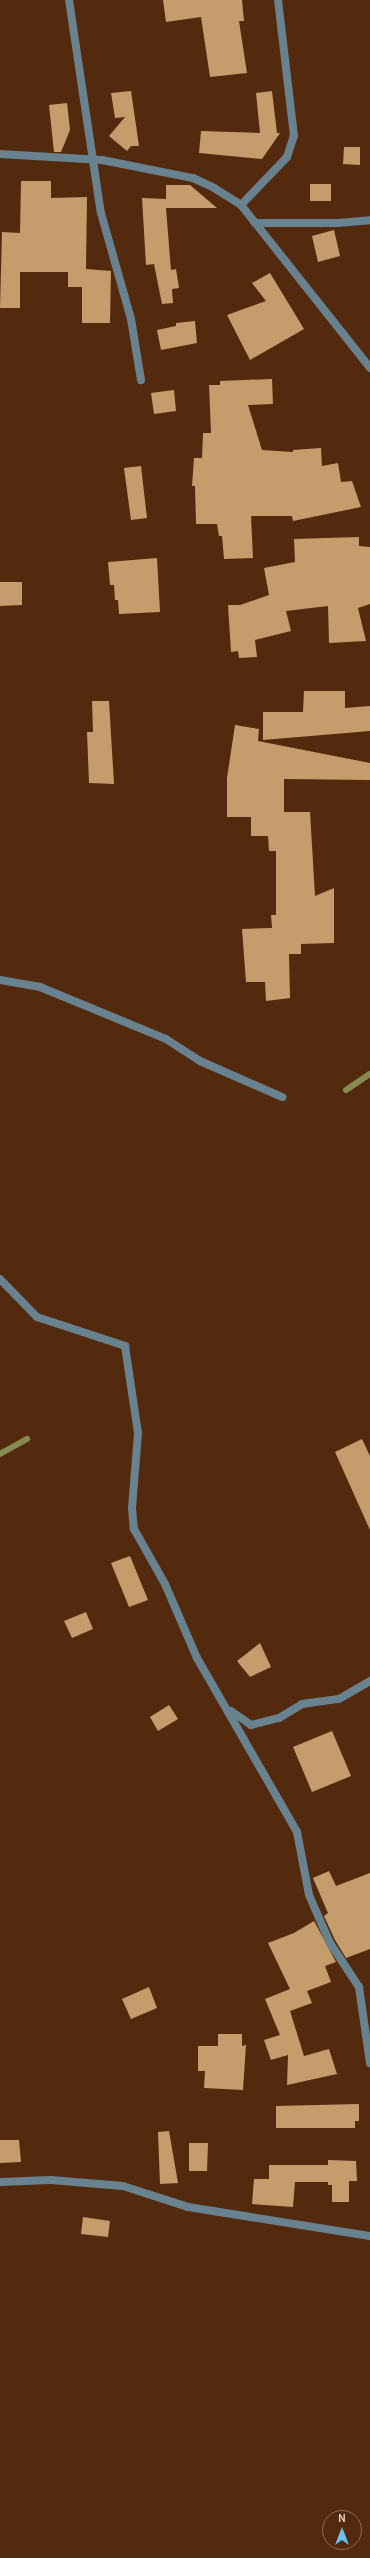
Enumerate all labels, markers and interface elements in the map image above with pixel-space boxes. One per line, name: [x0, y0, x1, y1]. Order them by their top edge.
north arrow: [322, 2510, 362, 2550]
text: N: [338, 2512, 346, 2525]

